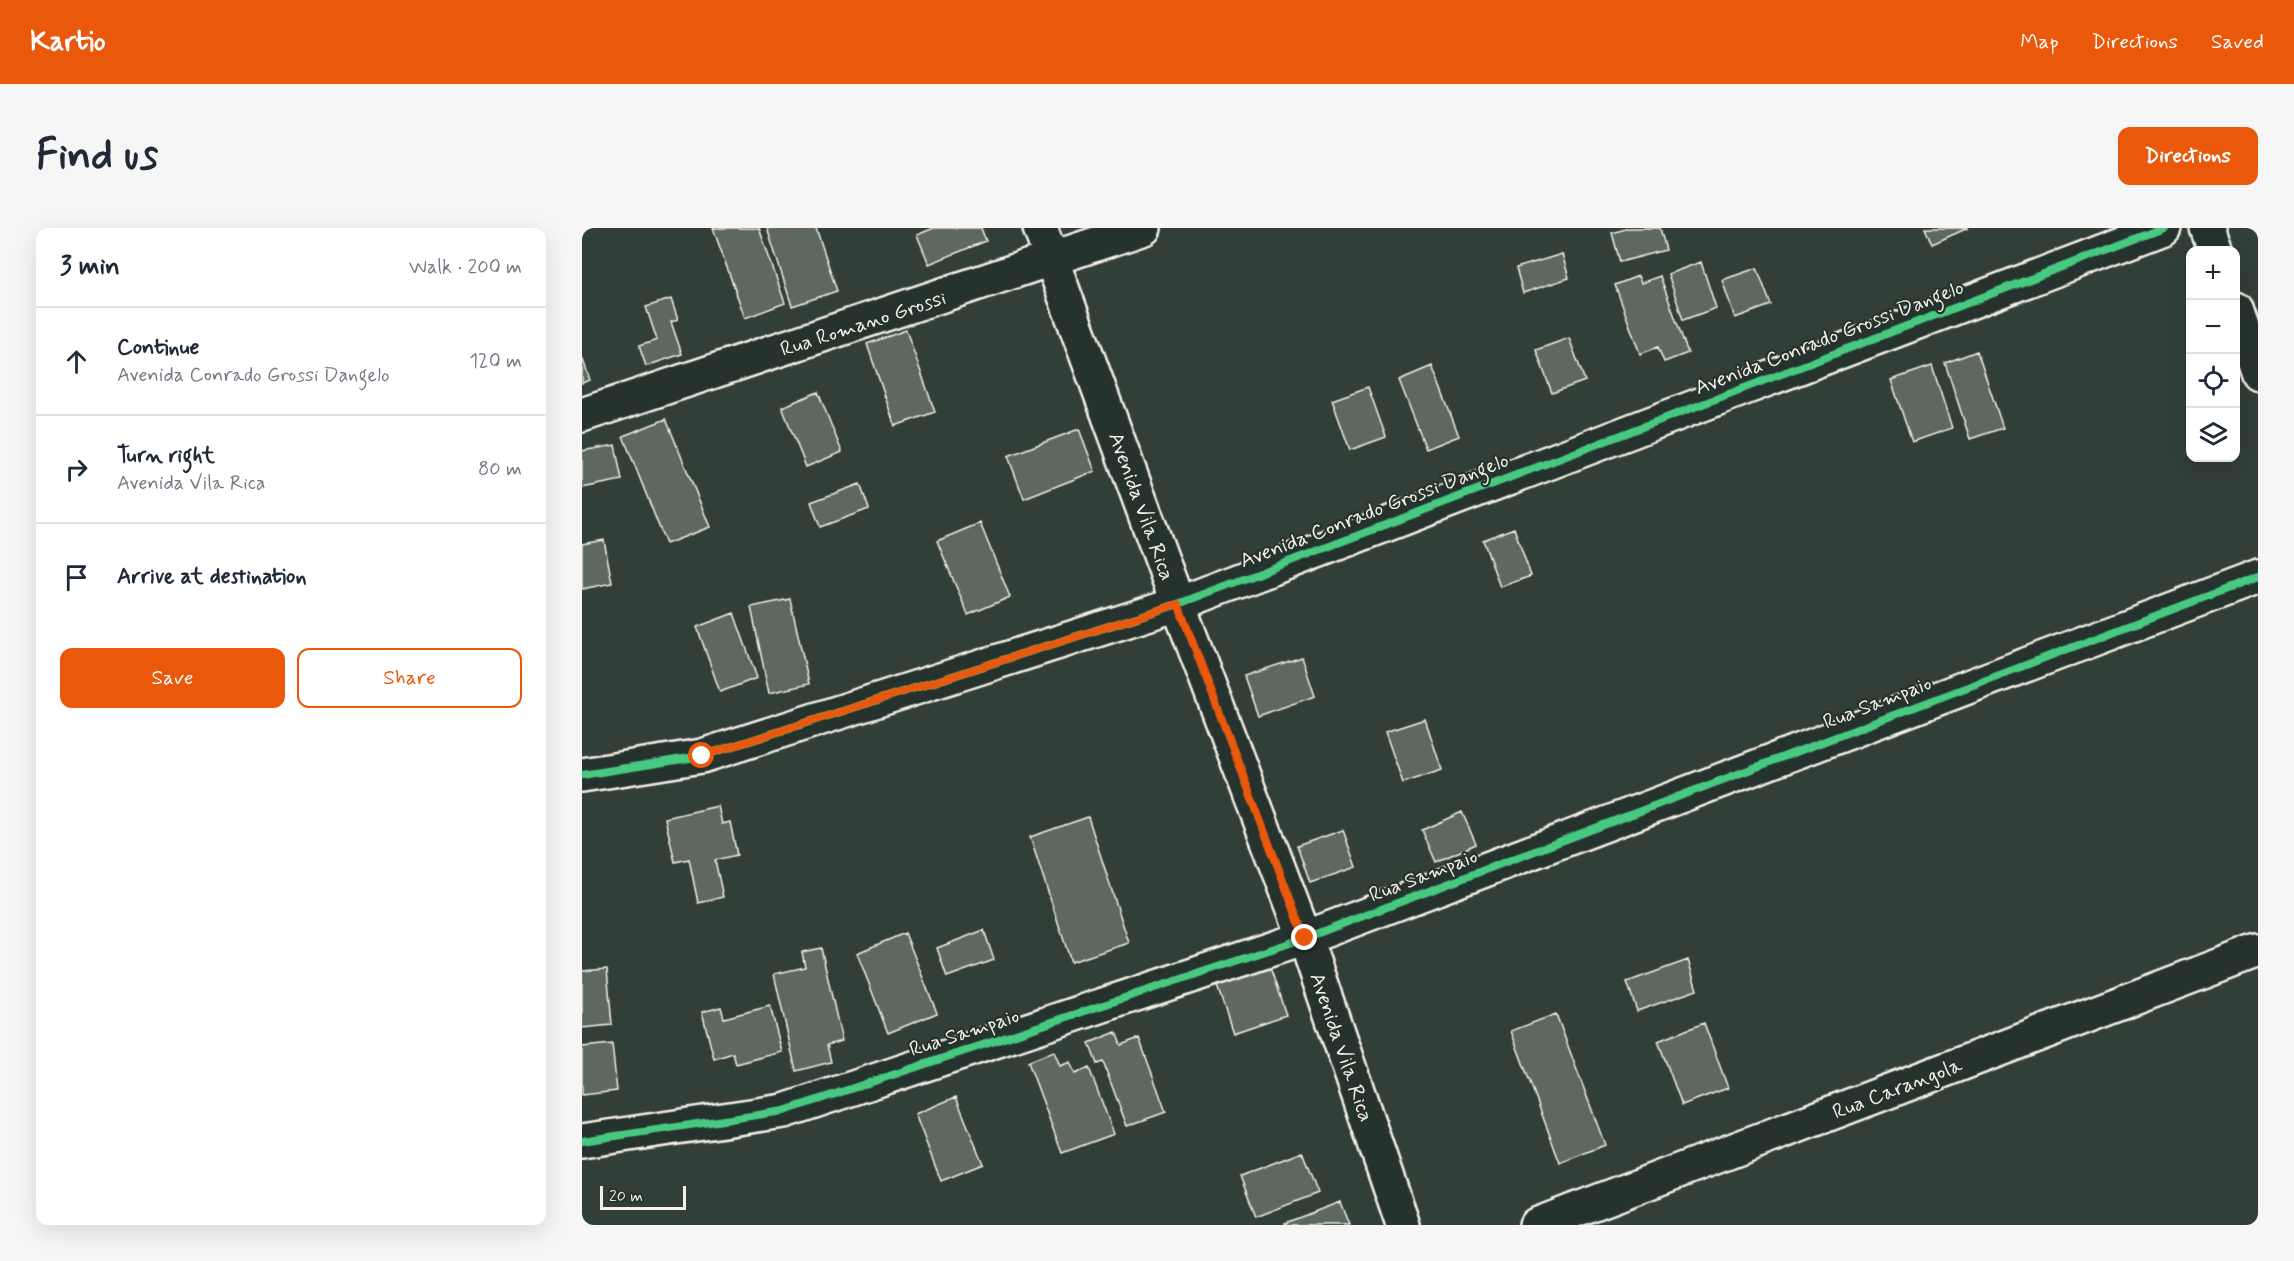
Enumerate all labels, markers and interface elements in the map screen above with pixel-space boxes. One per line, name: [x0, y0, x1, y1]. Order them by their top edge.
text: Kartio: [30, 24, 106, 61]
text: Map: [2020, 28, 2059, 56]
text: Directions: [2092, 28, 2178, 56]
text: Saved: [2211, 28, 2264, 56]
button: Directions: [2118, 127, 2258, 185]
text: Find us: [36, 129, 158, 184]
map controls: [2186, 246, 2240, 462]
button: +: [2186, 246, 2240, 300]
text: 3 min: [60, 250, 120, 284]
text: Walk · 200 m: [409, 254, 522, 281]
street label: Avenida Conrado Grossi Dangelo: [1691, 274, 1969, 404]
street label: Rua Romano Grossi: [777, 284, 950, 364]
button: −: [2186, 300, 2240, 354]
text: Continue: [117, 334, 199, 362]
icon: ahead: [60, 345, 93, 378]
text: 120 m: [469, 348, 522, 375]
button: locate: [2186, 354, 2240, 408]
text: Avenida Conrado Grossi Dangelo: [117, 362, 390, 389]
button: layers: [2186, 408, 2240, 462]
street label: Avenida Vila Rica: [1101, 428, 1181, 584]
text: Turn right: [117, 442, 215, 470]
street label: Avenida Conrado Grossi Dangelo: [1236, 447, 1514, 577]
icon: right: [60, 453, 93, 486]
text: 80 m: [478, 456, 522, 483]
text: Avenida Vila Rica: [117, 470, 265, 497]
icon: arrive: [60, 561, 93, 594]
text: Arrive at destination: [117, 563, 307, 591]
button: Save: [60, 648, 285, 708]
button: Share: [297, 648, 522, 708]
street label: Rua Sampaio: [1819, 669, 1936, 736]
route start: [688, 742, 714, 768]
street label: Rua Sampaio: [1365, 842, 1482, 909]
route end: [1291, 924, 1317, 950]
street label: Avenida Vila Rica: [1302, 969, 1380, 1126]
street label: Rua Sampaio: [906, 1002, 1023, 1064]
street label: Rua Carangola: [1829, 1051, 1966, 1126]
scale bar: [600, 1183, 686, 1210]
text: 20 m: [609, 1186, 643, 1207]

